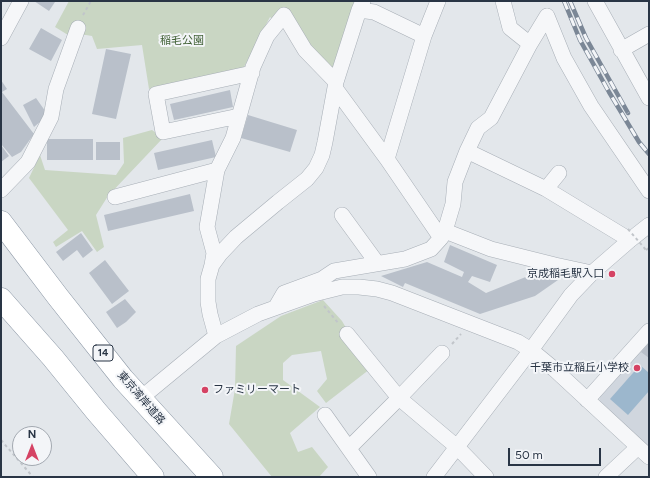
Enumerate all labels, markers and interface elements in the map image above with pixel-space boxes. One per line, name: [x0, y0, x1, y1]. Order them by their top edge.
park label: 稲毛公園: [160, 34, 204, 48]
place label: 京成稲毛駅入口: [527, 267, 604, 281]
marker: 京成稲毛駅入口: [607, 269, 617, 279]
road number: 14: [93, 345, 113, 361]
place label: 千葉市立稲丘小学校: [530, 361, 629, 375]
marker: 千葉市立稲丘小学校: [632, 363, 642, 373]
street label: 東京湾岸道路: [114, 369, 168, 427]
place label: ファミリーマート: [213, 383, 301, 397]
marker: ファミリーマート: [200, 385, 210, 395]
north arrow: [12, 426, 52, 466]
text: N: [28, 428, 36, 441]
scale bar: [510, 440, 603, 466]
text: 50 m: [515, 448, 543, 462]

